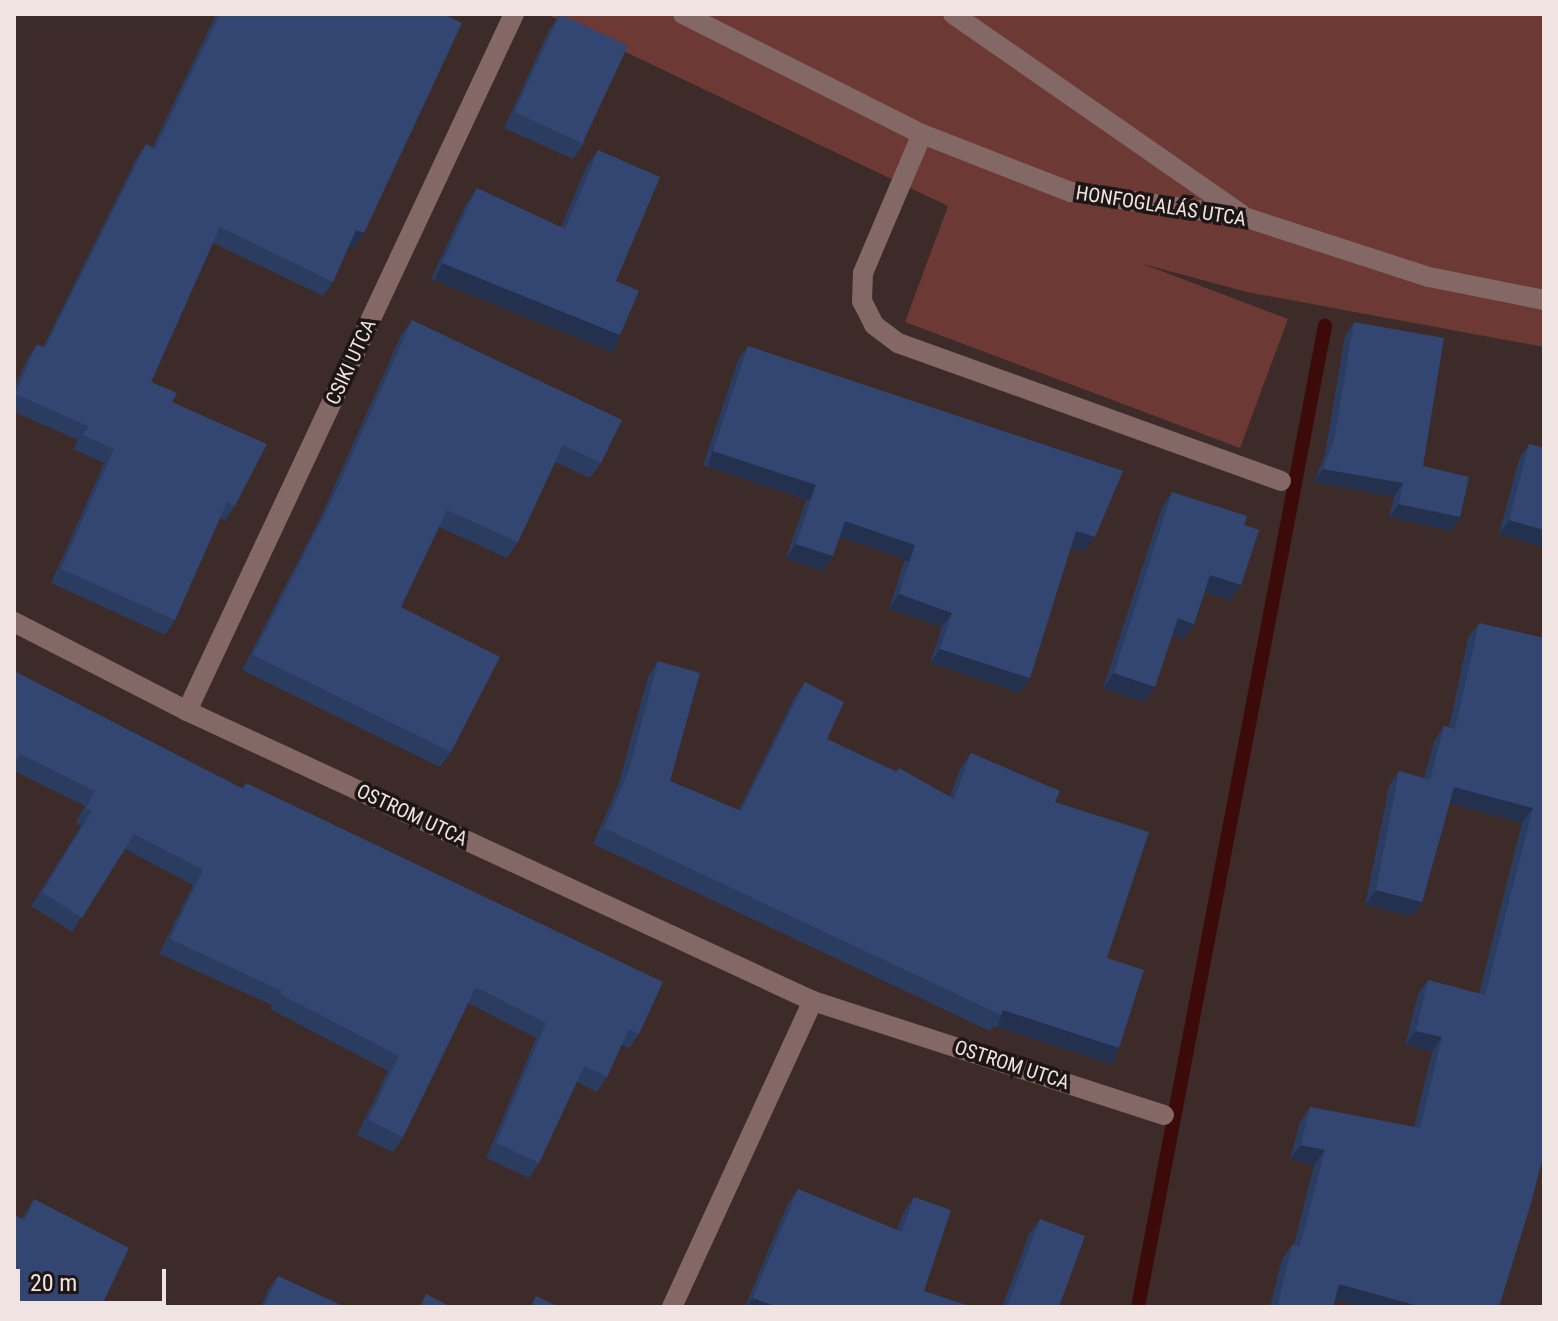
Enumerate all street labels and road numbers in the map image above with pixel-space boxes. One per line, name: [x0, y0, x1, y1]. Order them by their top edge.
street label: HONFOGLALÁS UTCA: [1074, 181, 1248, 231]
street label: CSIKI UTCA: [321, 315, 381, 409]
street label: OSTROM UTCA: [353, 779, 471, 851]
street label: OSTROM UTCA: [952, 1035, 1072, 1095]

